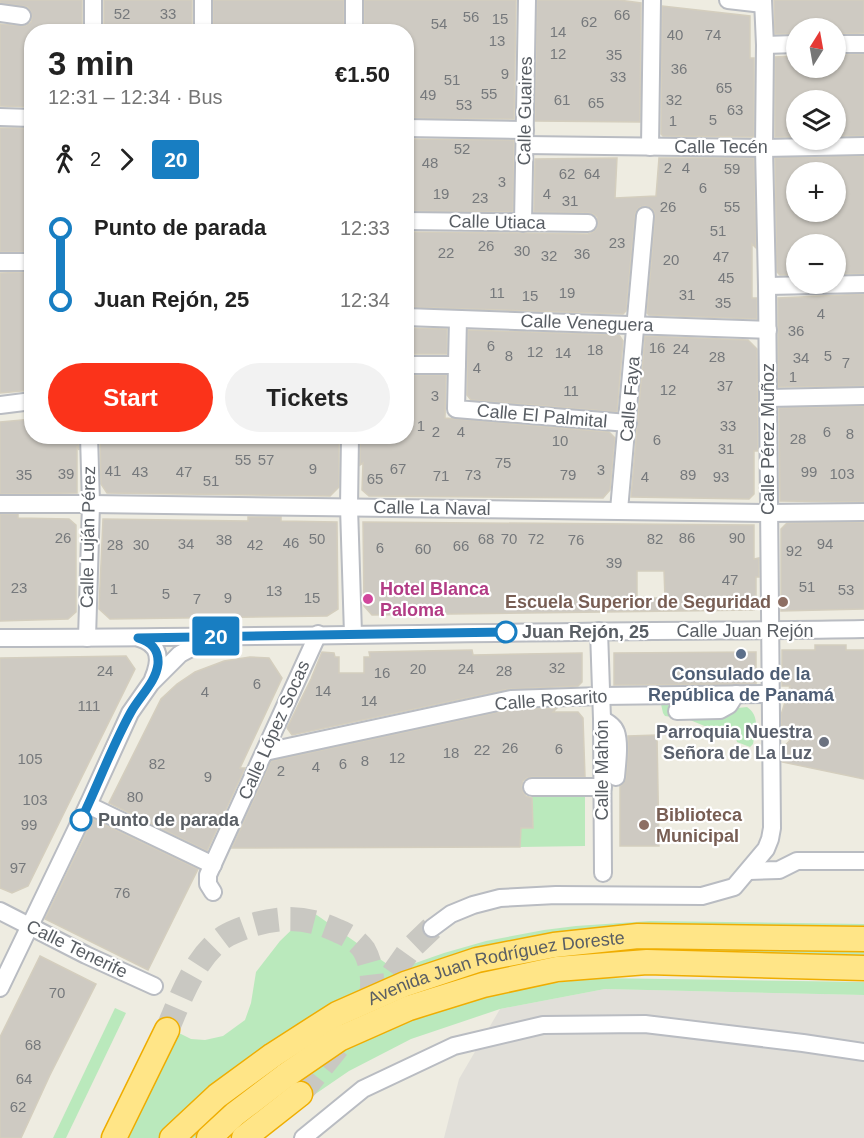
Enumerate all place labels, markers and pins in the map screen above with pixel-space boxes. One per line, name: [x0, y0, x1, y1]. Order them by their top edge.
place label: Hotel Blanca Paloma: [380, 579, 490, 620]
marker: Hotel Blanca Paloma: [361, 592, 375, 606]
place label: Escuela Superior de Seguridad: [505, 592, 771, 612]
marker: Escuela Superior de Seguridad: [776, 595, 790, 609]
marker: Juan Rejón, 25: [495, 621, 517, 643]
place label: Juan Rejón, 25: [522, 622, 649, 642]
marker: Consulado de la República de Panamá: [734, 647, 748, 661]
place label: Consulado de la República de Panamá: [648, 664, 835, 705]
place label: Parroquia Nuestra Señora de La Luz: [656, 722, 813, 763]
marker: Parroquia Nuestra Señora de La Luz: [817, 735, 831, 749]
place label: Biblioteca Municipal: [656, 805, 743, 846]
marker: Punto de parada: [70, 809, 92, 831]
place label: Punto de parada: [98, 810, 240, 830]
marker: Biblioteca Municipal: [637, 818, 651, 832]

